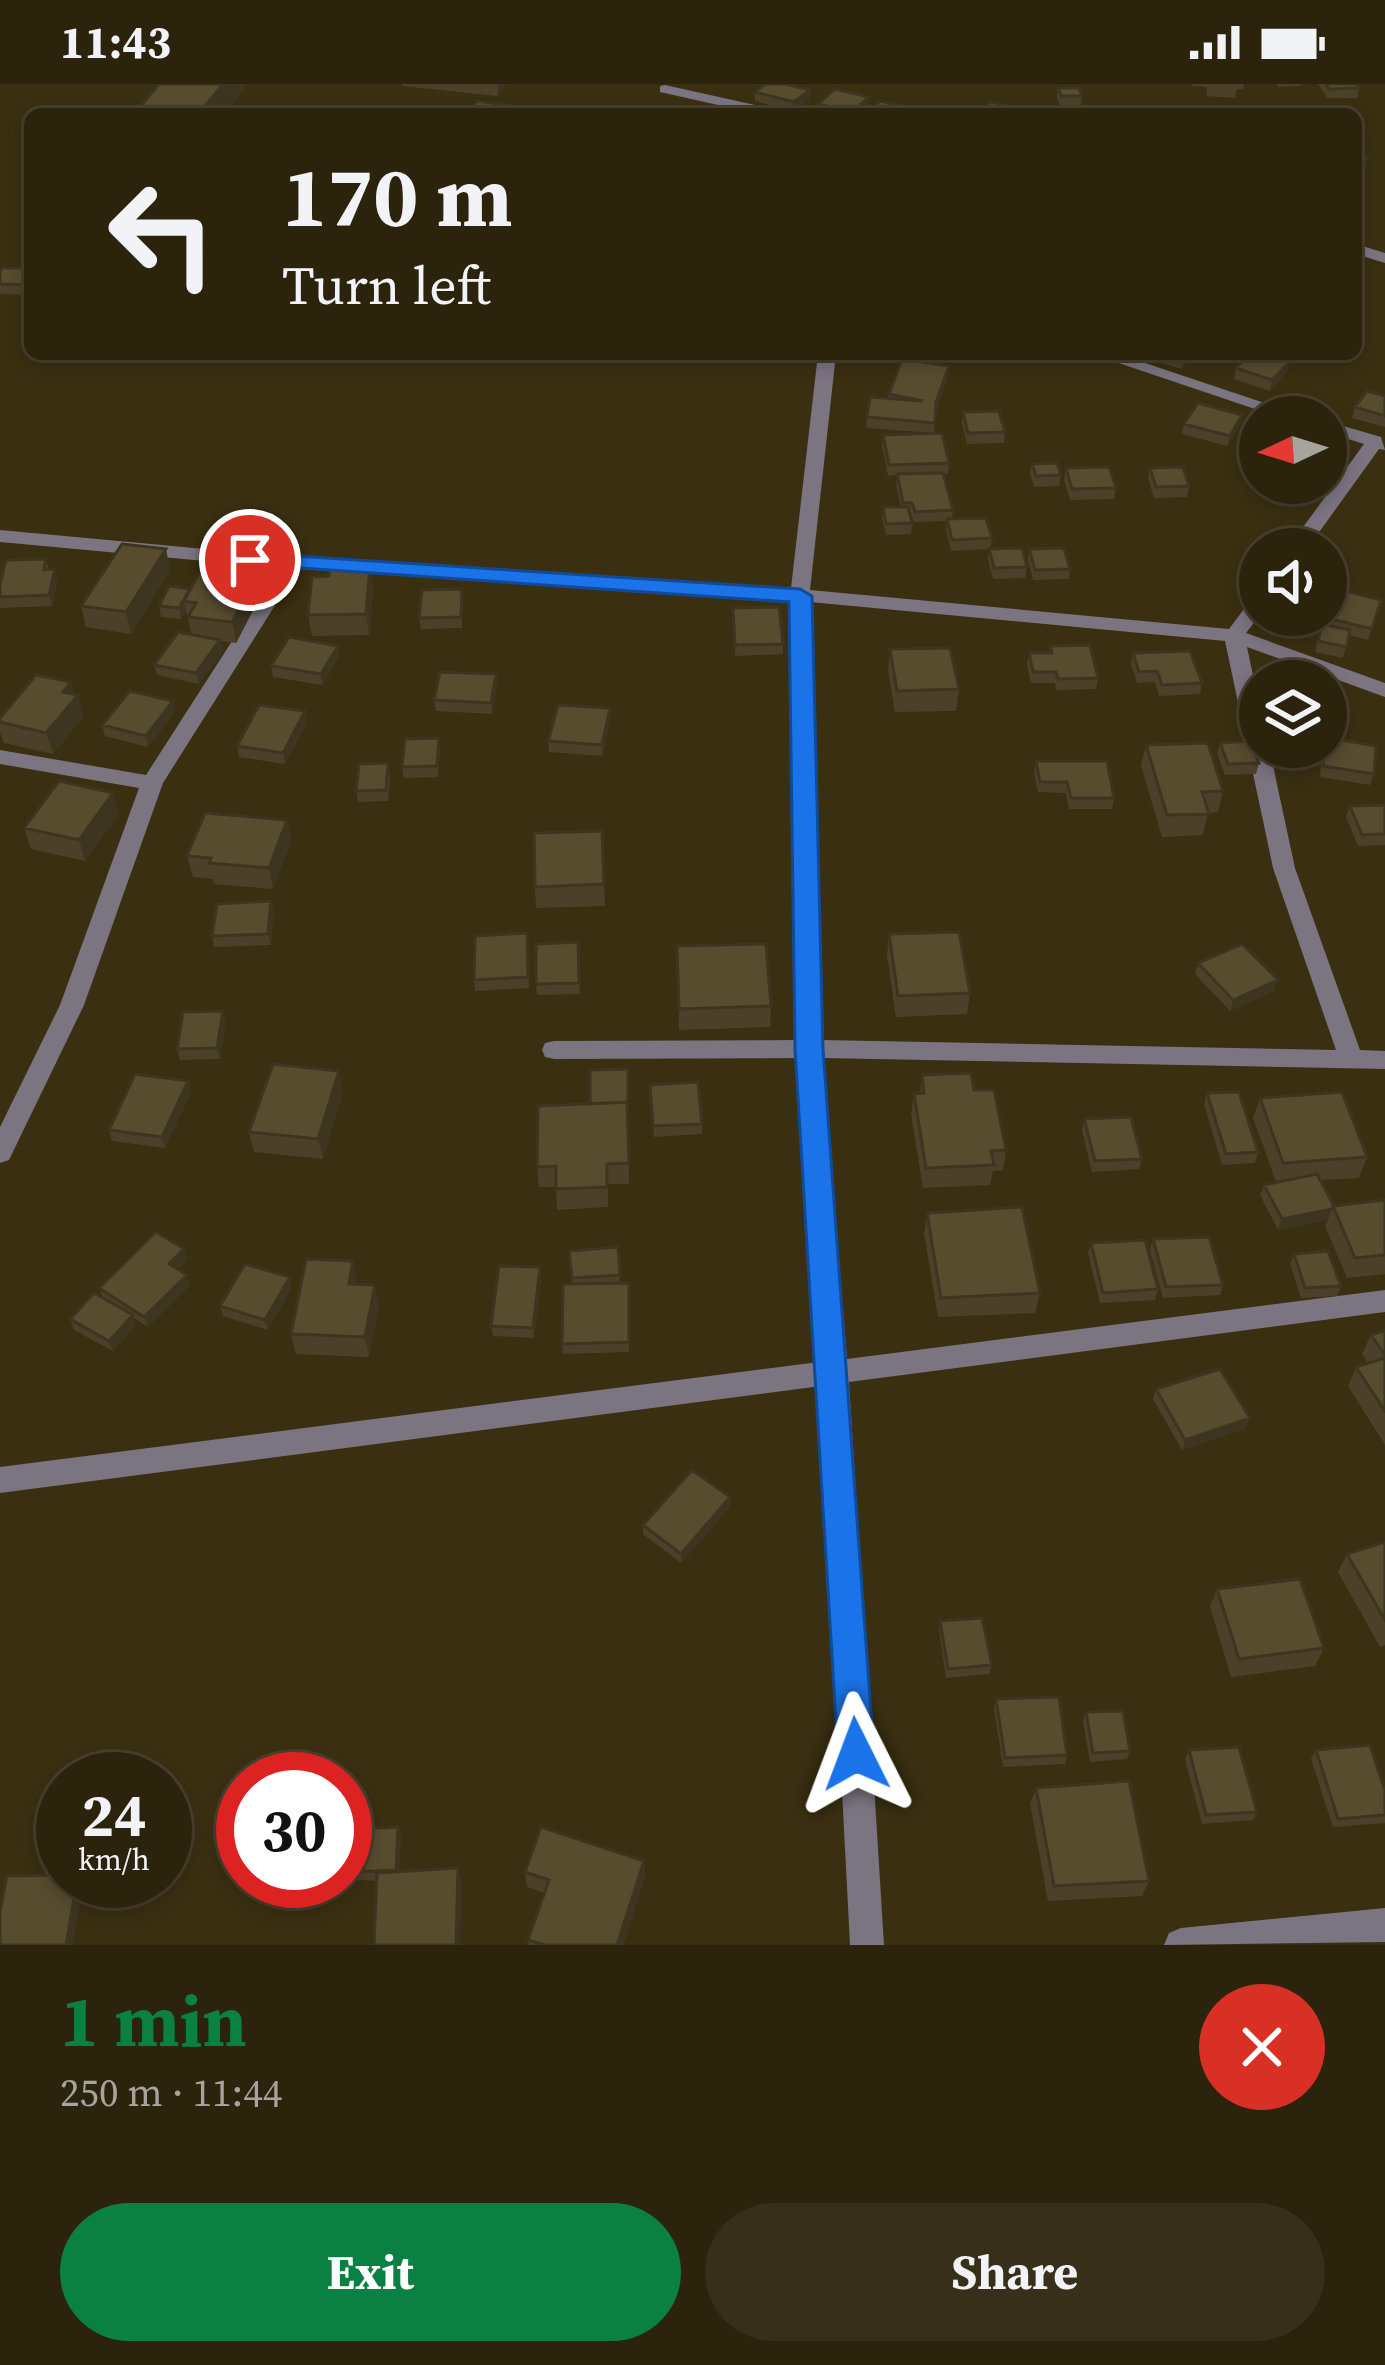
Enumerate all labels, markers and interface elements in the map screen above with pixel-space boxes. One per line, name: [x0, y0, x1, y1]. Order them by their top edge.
text: 11:43: [60, 11, 171, 73]
text: 170 m: [282, 139, 513, 254]
icon: left: [84, 156, 240, 312]
text: Turn left: [282, 248, 491, 322]
north arrow: [1239, 396, 1347, 504]
map controls: [1239, 396, 1347, 768]
pin: [199, 509, 301, 611]
icon: arrive: [217, 527, 283, 593]
button: sound: [1239, 528, 1347, 636]
button: layers: [1239, 660, 1347, 768]
position arrow: [793, 1691, 919, 1817]
speed limit sign: 30: [216, 1752, 372, 1908]
text: 24: [81, 1774, 147, 1856]
text: km/h: [78, 1839, 150, 1880]
text: 1 min: [60, 1971, 247, 2070]
button: close: [1199, 1984, 1325, 2110]
text: 250 m · 11:44: [60, 2066, 282, 2119]
button: Exit: [60, 2203, 681, 2341]
button: Share: [705, 2203, 1325, 2341]

